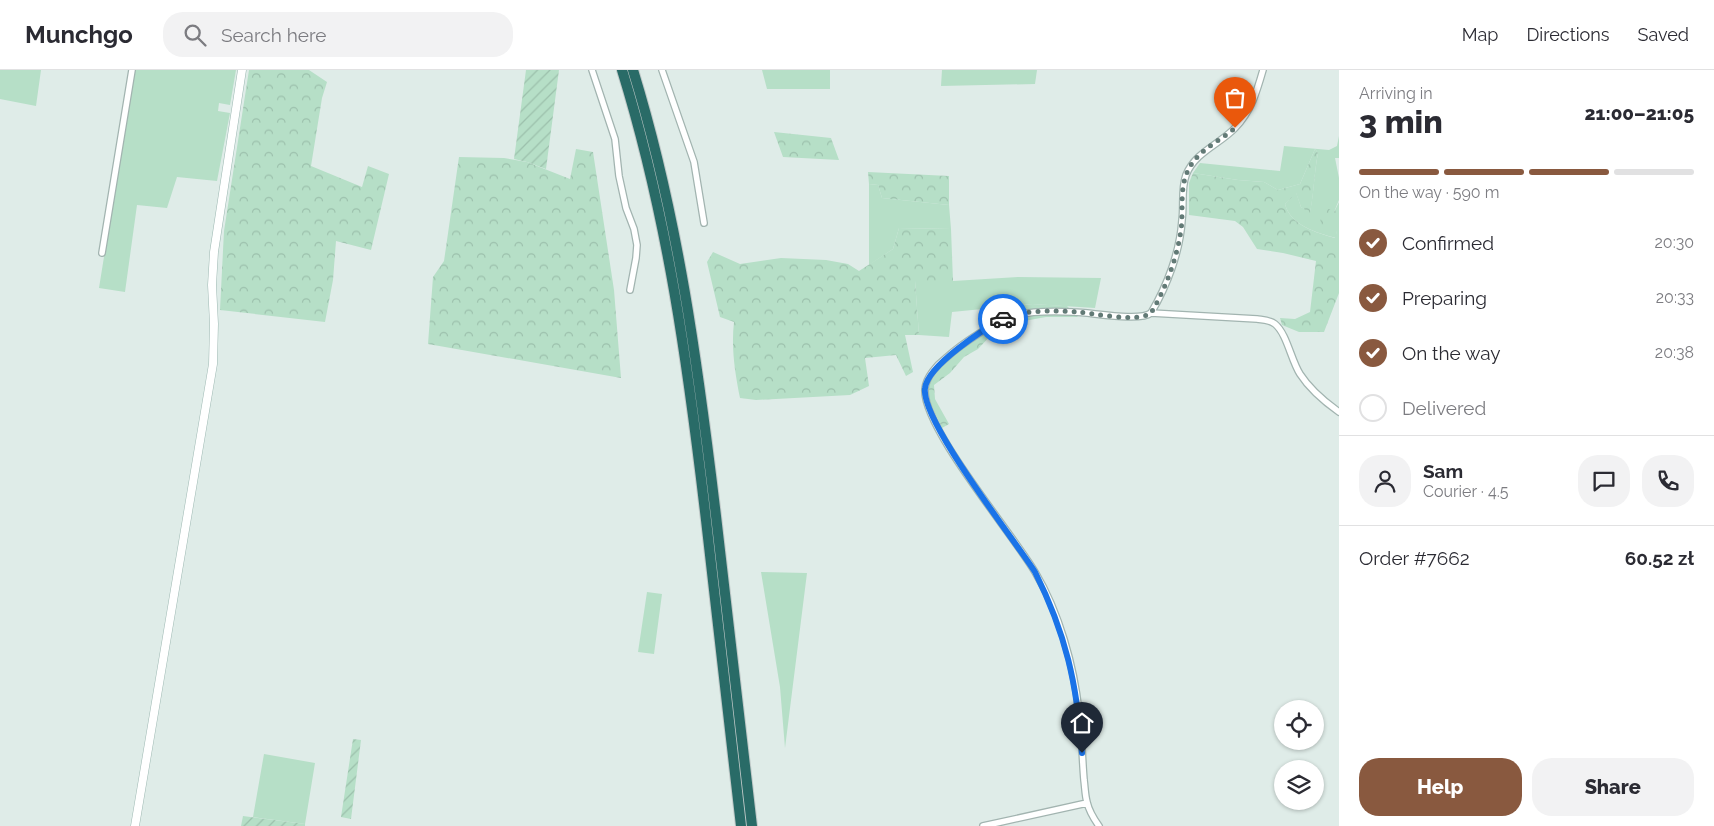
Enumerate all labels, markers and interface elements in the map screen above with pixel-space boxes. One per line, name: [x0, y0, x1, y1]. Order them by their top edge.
search box: [163, 12, 513, 57]
text: Munchgo: [25, 20, 133, 49]
icon: search: [181, 21, 209, 49]
text: Search here: [221, 24, 326, 46]
text: Map: [1462, 24, 1498, 45]
text: Directions: [1526, 24, 1610, 45]
text: Saved: [1638, 24, 1689, 45]
pin: [1214, 77, 1256, 128]
icon: bag: [1221, 84, 1249, 112]
text: Arriving in: [1359, 84, 1433, 103]
text: 21:00–21:05: [1585, 102, 1694, 124]
text: 3 min: [1359, 103, 1443, 140]
text: On the way · 590 m: [1359, 183, 1499, 202]
icon: check: [1359, 229, 1387, 257]
text: Confirmed: [1402, 232, 1494, 254]
text: 20:30: [1655, 233, 1694, 252]
icon: check: [1359, 284, 1387, 312]
text: Preparing: [1402, 287, 1487, 309]
text: 20:33: [1656, 288, 1694, 307]
courier: [978, 294, 1028, 344]
icon: car: [989, 305, 1017, 333]
icon: check: [1359, 339, 1387, 367]
text: On the way: [1402, 342, 1501, 364]
text: 20:38: [1655, 343, 1694, 362]
text: Delivered: [1402, 397, 1486, 419]
button: person: [1359, 455, 1411, 507]
button: chat: [1578, 455, 1630, 507]
button: phone: [1642, 455, 1694, 507]
text: Sam: [1423, 460, 1463, 482]
text: Courier · 4.5: [1423, 482, 1508, 501]
text: Order #7662: [1359, 547, 1470, 569]
text: 60.52 zł: [1625, 547, 1694, 569]
map controls: [1274, 700, 1324, 810]
button: locate: [1274, 700, 1324, 750]
pin: [1061, 702, 1103, 753]
icon: home: [1068, 709, 1096, 737]
button: Help: [1359, 758, 1522, 816]
button: Share: [1532, 758, 1694, 816]
button: layers: [1274, 760, 1324, 810]

